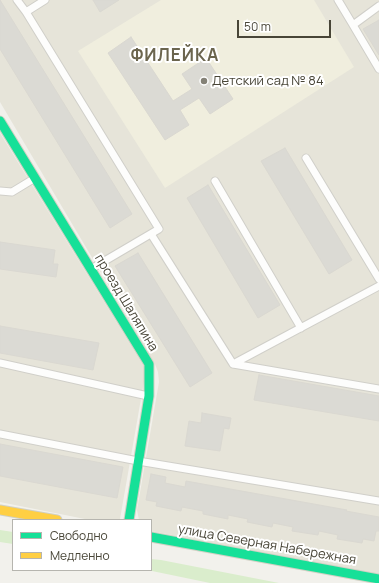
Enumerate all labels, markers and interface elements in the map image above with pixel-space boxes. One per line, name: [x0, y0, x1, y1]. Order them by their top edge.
scale bar: [239, 12, 333, 38]
text: 50 m: [244, 18, 271, 35]
district label: ФИЛЕЙКА: [131, 46, 219, 66]
place label: Детский сад № 84: [212, 73, 324, 89]
marker: Детский сад № 84: [199, 76, 209, 86]
street label: проезд Шаляпина: [91, 252, 161, 354]
legend: [12, 519, 152, 571]
street label: улица Северная Набережная: [177, 522, 357, 568]
text: Свободно: [50, 527, 108, 544]
text: Медленно: [50, 547, 110, 564]

